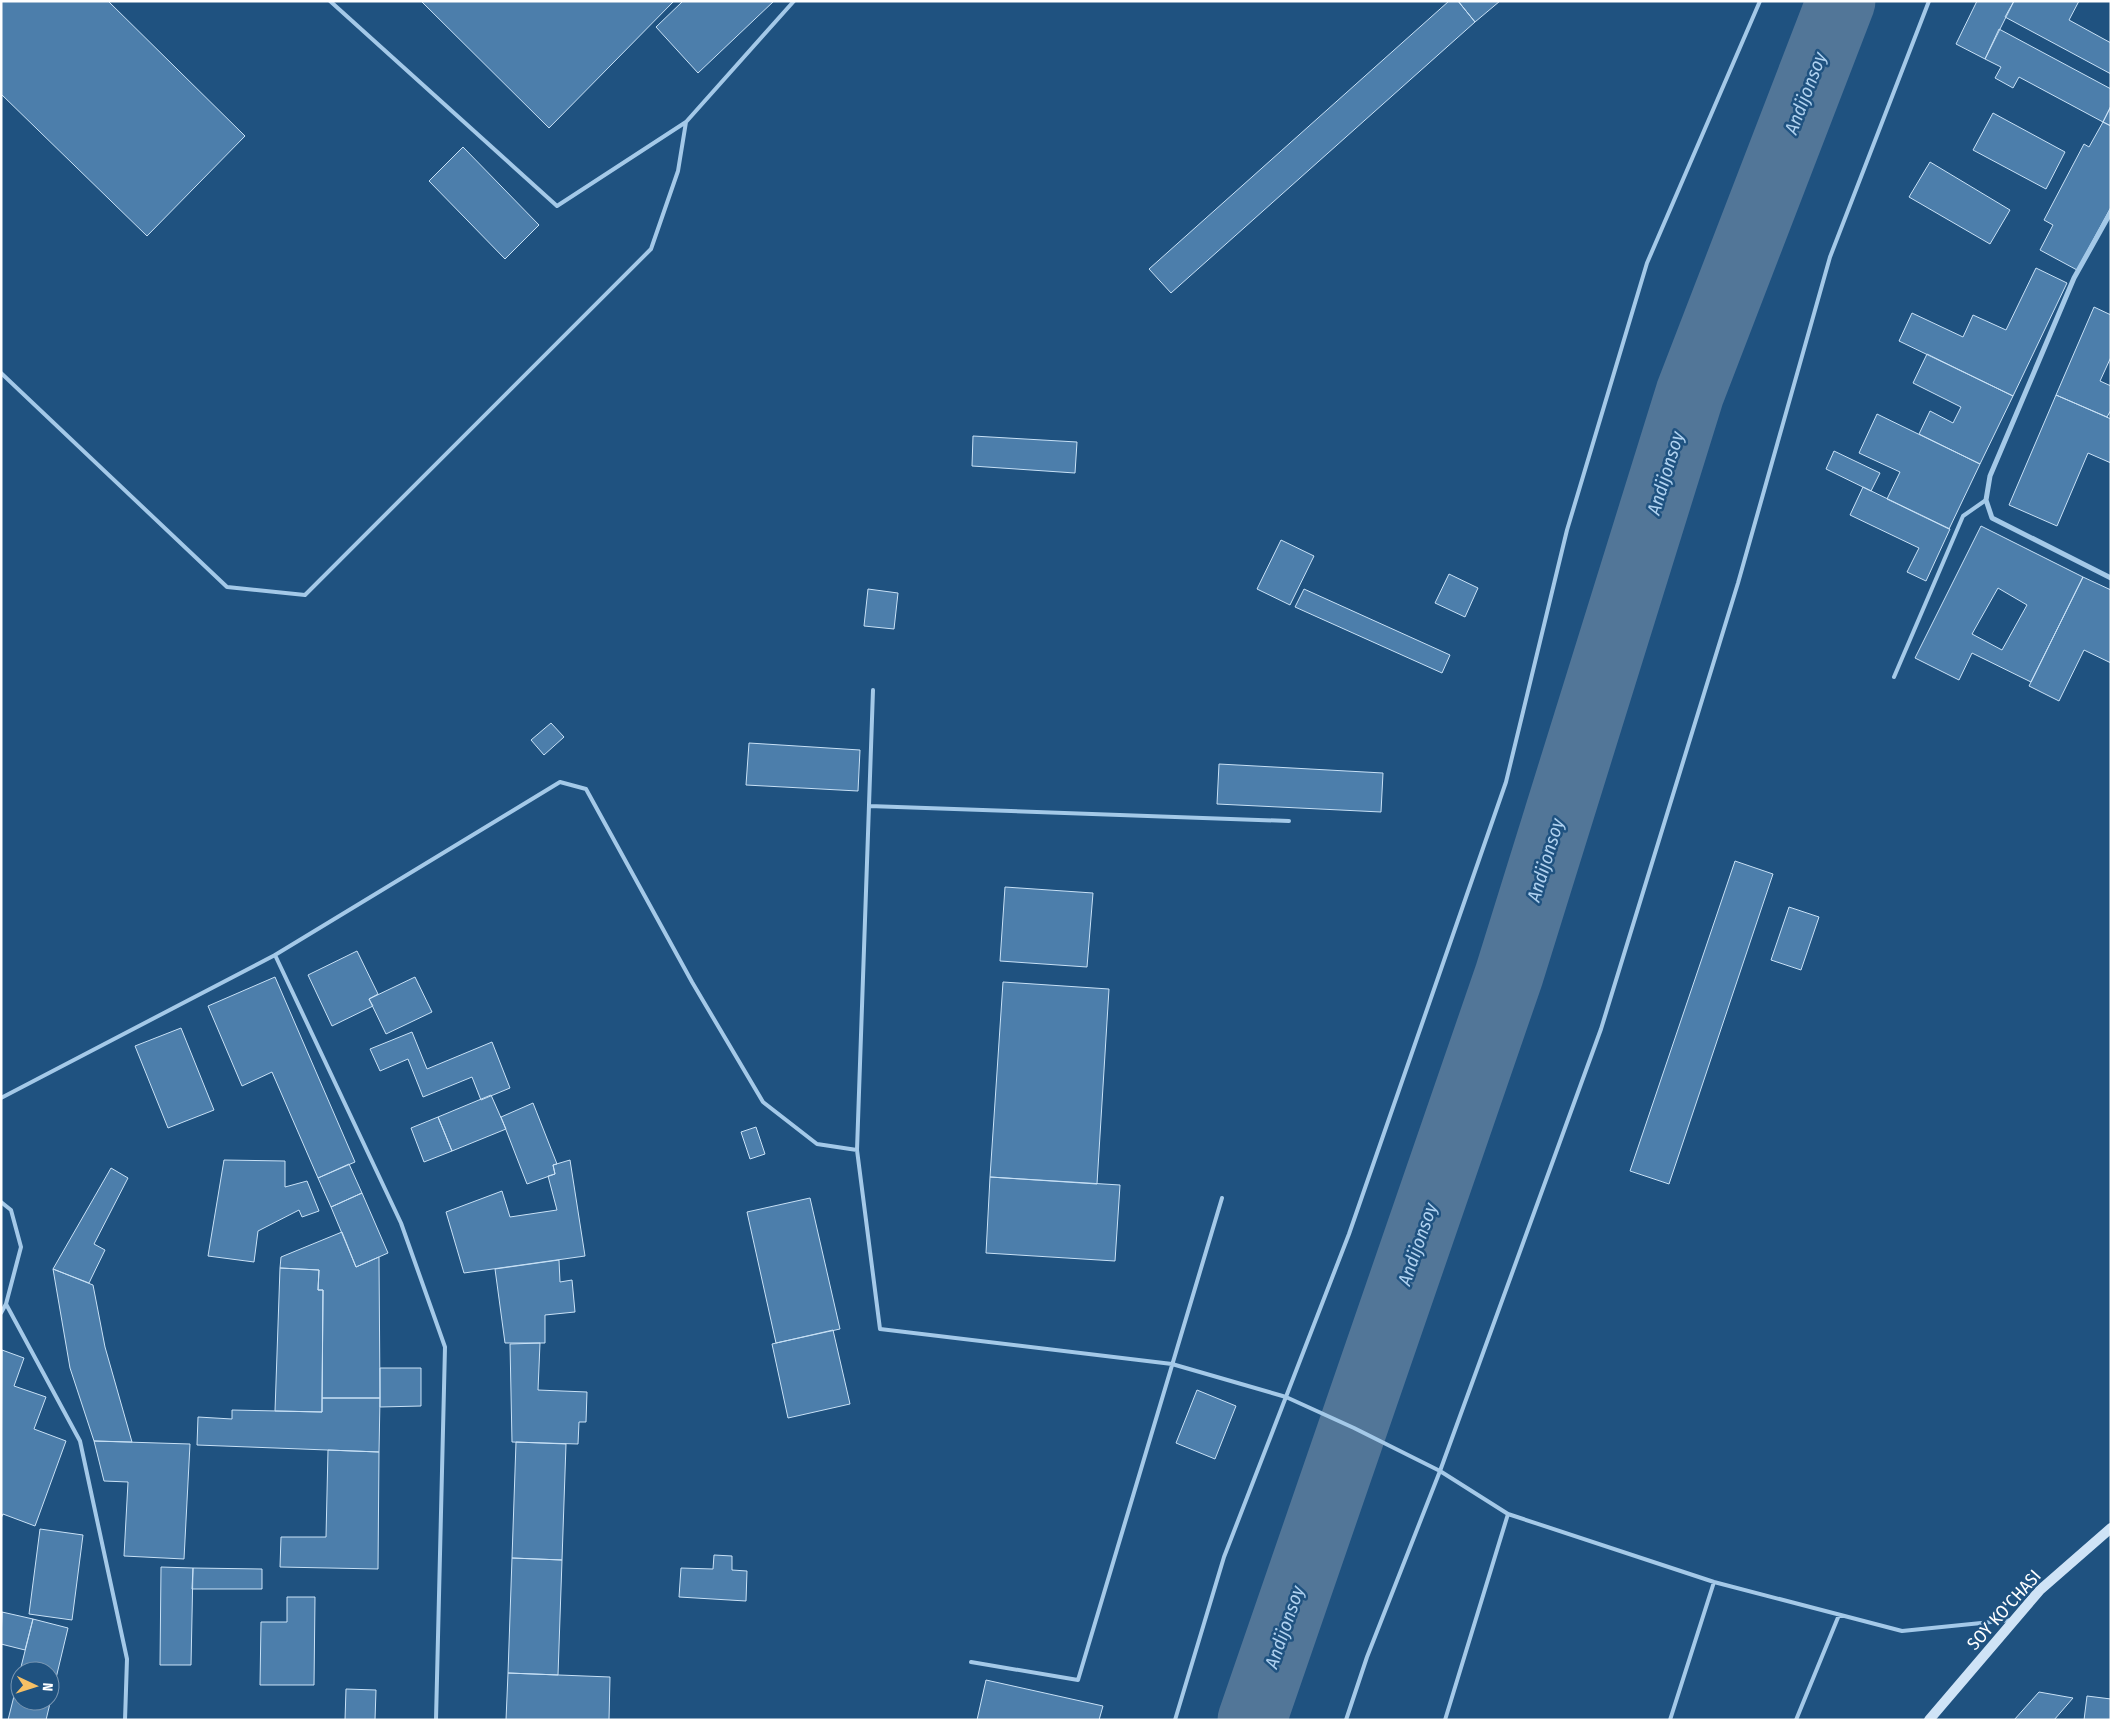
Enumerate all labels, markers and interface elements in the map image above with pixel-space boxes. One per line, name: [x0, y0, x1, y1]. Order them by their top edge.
water label: Andijonsoy: [1779, 49, 1832, 138]
water label: Andijonsoy: [1642, 428, 1689, 518]
water label: Andijonsoy: [1522, 815, 1569, 905]
water label: Andijonsoy: [1392, 1199, 1442, 1289]
street label: SOY KO'CHASI: [1962, 1565, 2046, 1655]
water label: Andijonsoy: [1259, 1582, 1309, 1672]
north arrow: [10, 1661, 60, 1711]
text: N: [39, 1682, 56, 1692]

